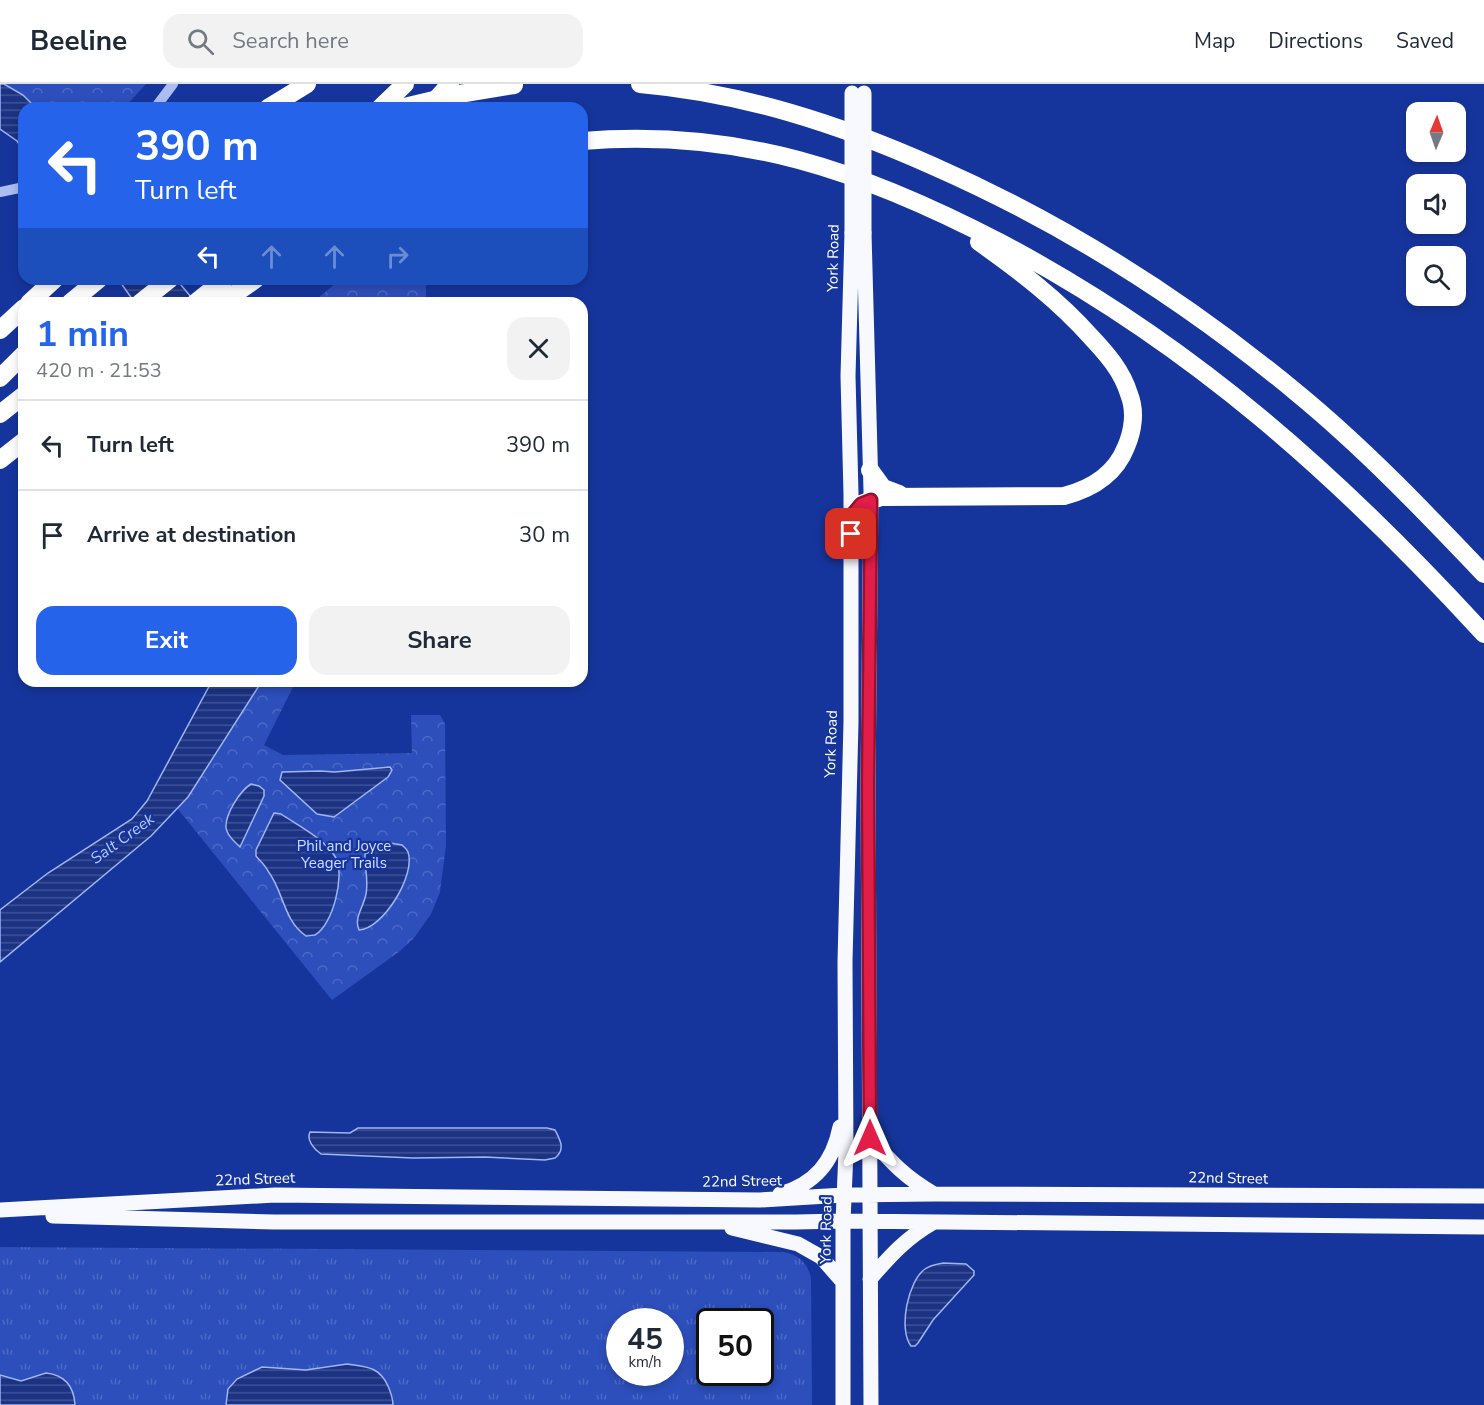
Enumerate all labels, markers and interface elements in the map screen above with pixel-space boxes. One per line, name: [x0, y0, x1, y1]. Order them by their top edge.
search box: [163, 14, 583, 68]
text: Beeline: [30, 22, 127, 60]
icon: search: [184, 25, 217, 58]
text: Search here: [232, 26, 349, 56]
text: Map: [1194, 27, 1235, 55]
text: Directions: [1268, 27, 1363, 55]
text: Saved: [1396, 27, 1454, 55]
north arrow: [1406, 102, 1466, 162]
map controls: [1406, 102, 1466, 306]
text: 390 m: [135, 118, 259, 175]
icon: left: [36, 126, 114, 204]
text: Turn left: [135, 172, 236, 209]
button: sound: [1406, 174, 1466, 234]
street label: York Road: [822, 224, 844, 293]
icon: left: [192, 240, 225, 273]
icon: ahead: [255, 240, 288, 273]
icon: ahead: [318, 240, 351, 273]
icon: right: [381, 240, 414, 273]
button: search: [1406, 246, 1466, 306]
text: 1 min: [36, 310, 129, 359]
button: close: [507, 317, 570, 380]
text: 420 m · 21:53: [36, 357, 162, 384]
icon: left: [36, 429, 69, 462]
text: Turn left: [87, 430, 174, 460]
text: 390 m: [506, 430, 570, 460]
pin: [825, 508, 876, 559]
icon: arrive: [834, 517, 867, 550]
icon: arrive: [36, 519, 69, 552]
text: Arrive at destination: [87, 520, 296, 550]
text: 30 m: [519, 520, 570, 550]
button: Exit: [36, 606, 297, 675]
button: Share: [309, 606, 570, 675]
street label: York Road: [820, 710, 842, 779]
water label: Salt Creek: [86, 808, 160, 869]
park label: Phil and Joyce Yeager Trails: [297, 836, 391, 873]
position arrow: [838, 1106, 902, 1170]
street label: 22nd Street: [1188, 1167, 1269, 1189]
street label: 22nd Street: [215, 1168, 296, 1190]
street label: 22nd Street: [702, 1170, 783, 1192]
street label: York Road: [815, 1196, 837, 1265]
speed limit sign: 50: [696, 1308, 774, 1386]
text: 45: [627, 1319, 663, 1360]
text: km/h: [628, 1352, 662, 1372]

